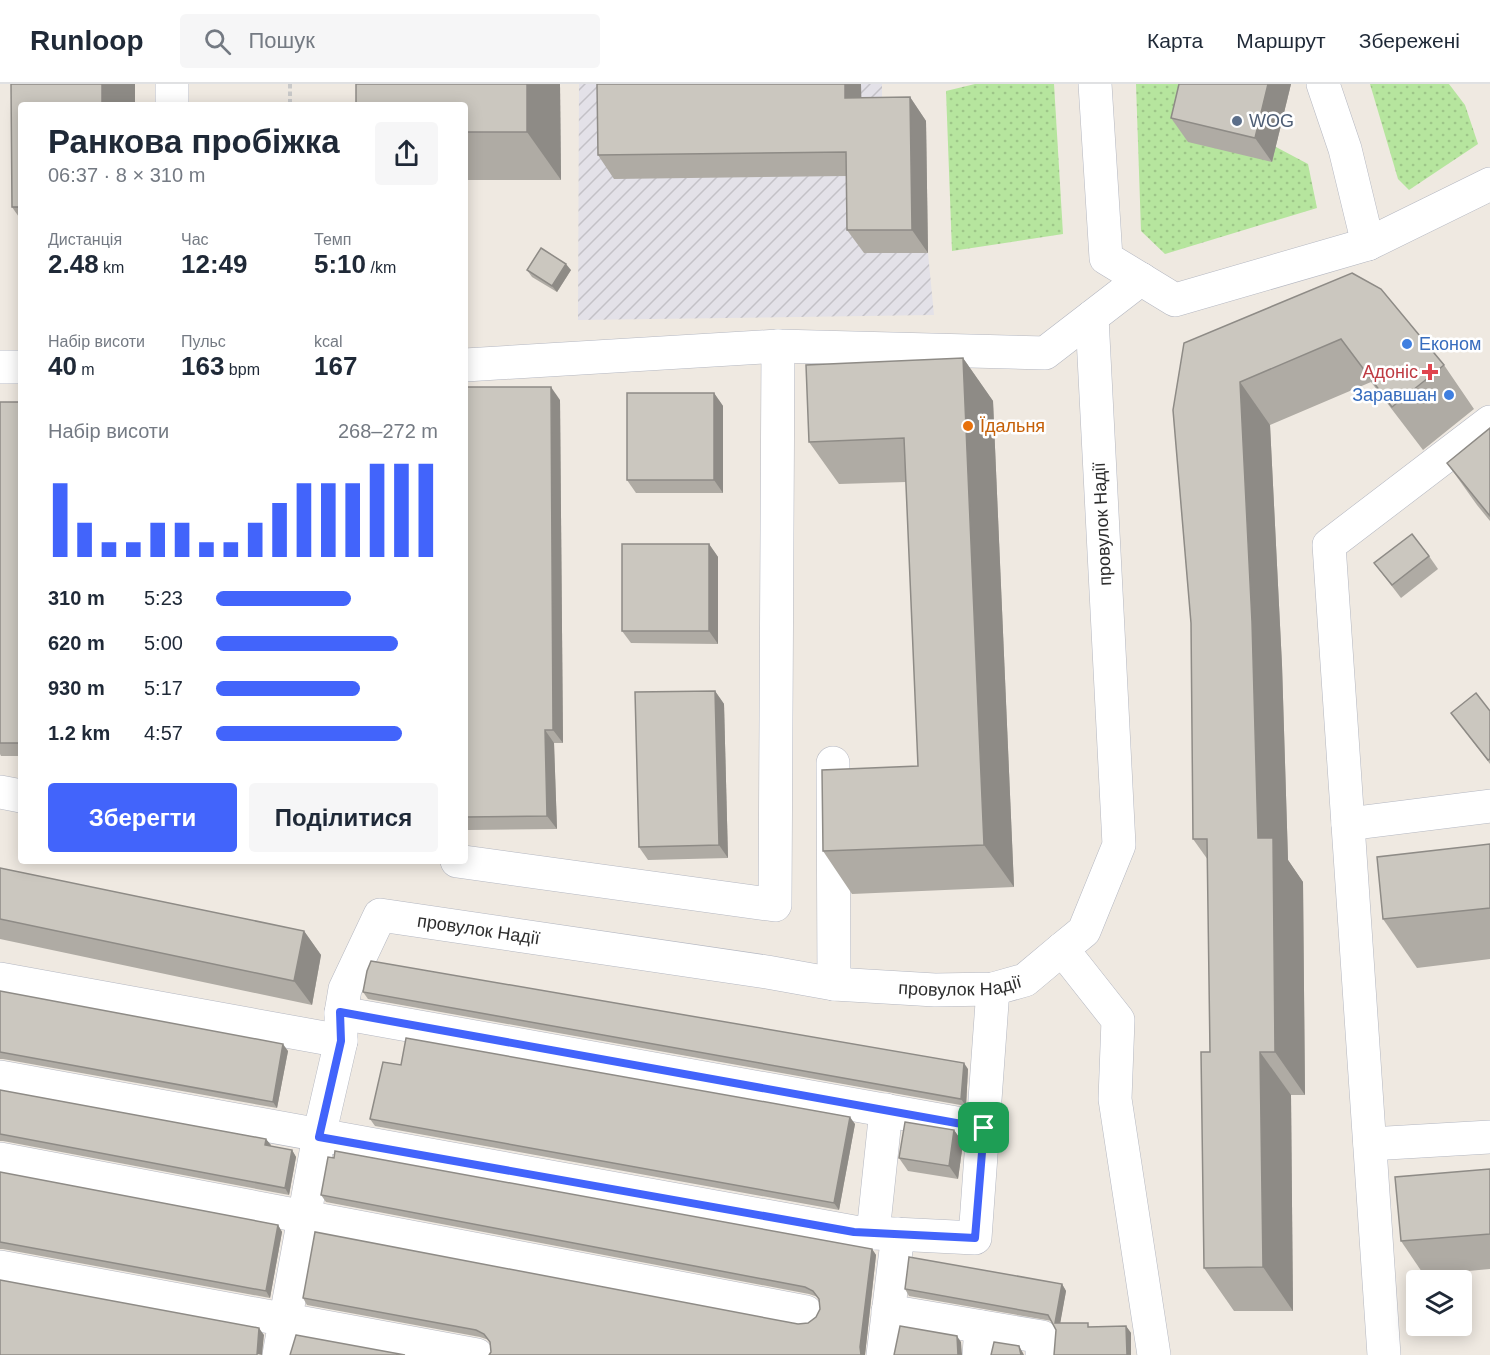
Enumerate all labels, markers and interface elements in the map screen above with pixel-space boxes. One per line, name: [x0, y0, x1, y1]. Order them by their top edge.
search box: [180, 14, 600, 68]
text: Runloop: [30, 25, 144, 56]
icon: search: [201, 25, 234, 58]
text: Пошук: [249, 28, 315, 53]
text: Карта: [1147, 29, 1203, 52]
text: Маршрут: [1236, 29, 1326, 52]
text: Збережені: [1359, 29, 1460, 52]
place label: WOG: [1249, 111, 1294, 131]
marker: WOG: [1230, 114, 1244, 128]
button: share: [375, 122, 438, 185]
text: Ранкова пробіжка: [48, 123, 340, 160]
text: 06:37 · 8 × 310 m: [48, 164, 205, 186]
text: Дистанція: [48, 231, 122, 248]
text: Час: [181, 231, 209, 248]
text: Темп: [314, 231, 351, 248]
text: 2.48: [48, 249, 99, 279]
text: 12:49: [181, 249, 248, 279]
text: 5:10: [314, 249, 366, 279]
text: km: [99, 259, 124, 276]
text: /km: [366, 259, 396, 276]
text: Набір висоти: [48, 333, 145, 350]
text: Пульс: [181, 333, 226, 350]
text: kcal: [314, 333, 342, 350]
place label: Економ: [1419, 334, 1481, 354]
marker: Економ: [1400, 337, 1414, 351]
text: 40: [48, 351, 77, 381]
text: 163: [181, 351, 224, 381]
text: 167: [314, 351, 357, 381]
text: m: [77, 361, 95, 378]
text: bpm: [224, 361, 260, 378]
place label: Адоніс: [1363, 362, 1418, 382]
marker: Адоніс: [1423, 365, 1437, 379]
place label: Заравшан: [1352, 385, 1437, 405]
marker: Заравшан: [1442, 388, 1456, 402]
place label: Їдальня: [980, 416, 1045, 436]
marker: Їдальня: [961, 419, 975, 433]
text: Набір висоти: [48, 420, 169, 442]
text: 268–272 m: [338, 420, 438, 442]
street label: провулок Надії: [1089, 462, 1115, 586]
text: 310 m: [48, 587, 105, 609]
text: 5:23: [144, 587, 183, 609]
text: 620 m: [48, 632, 105, 654]
text: 5:00: [144, 632, 183, 654]
text: 930 m: [48, 677, 105, 699]
text: 5:17: [144, 677, 183, 699]
text: 1.2 km: [48, 722, 110, 744]
text: 4:57: [144, 722, 183, 744]
button: Зберегти: [48, 783, 237, 852]
button: Поділитися: [249, 783, 438, 852]
street label: провулок Надії: [416, 911, 541, 948]
street label: провулок Надії: [898, 971, 1024, 1000]
pin: [958, 1102, 1009, 1153]
icon: arrive: [967, 1111, 1000, 1144]
map controls: [1406, 1270, 1472, 1336]
button: layers: [1406, 1270, 1472, 1336]

